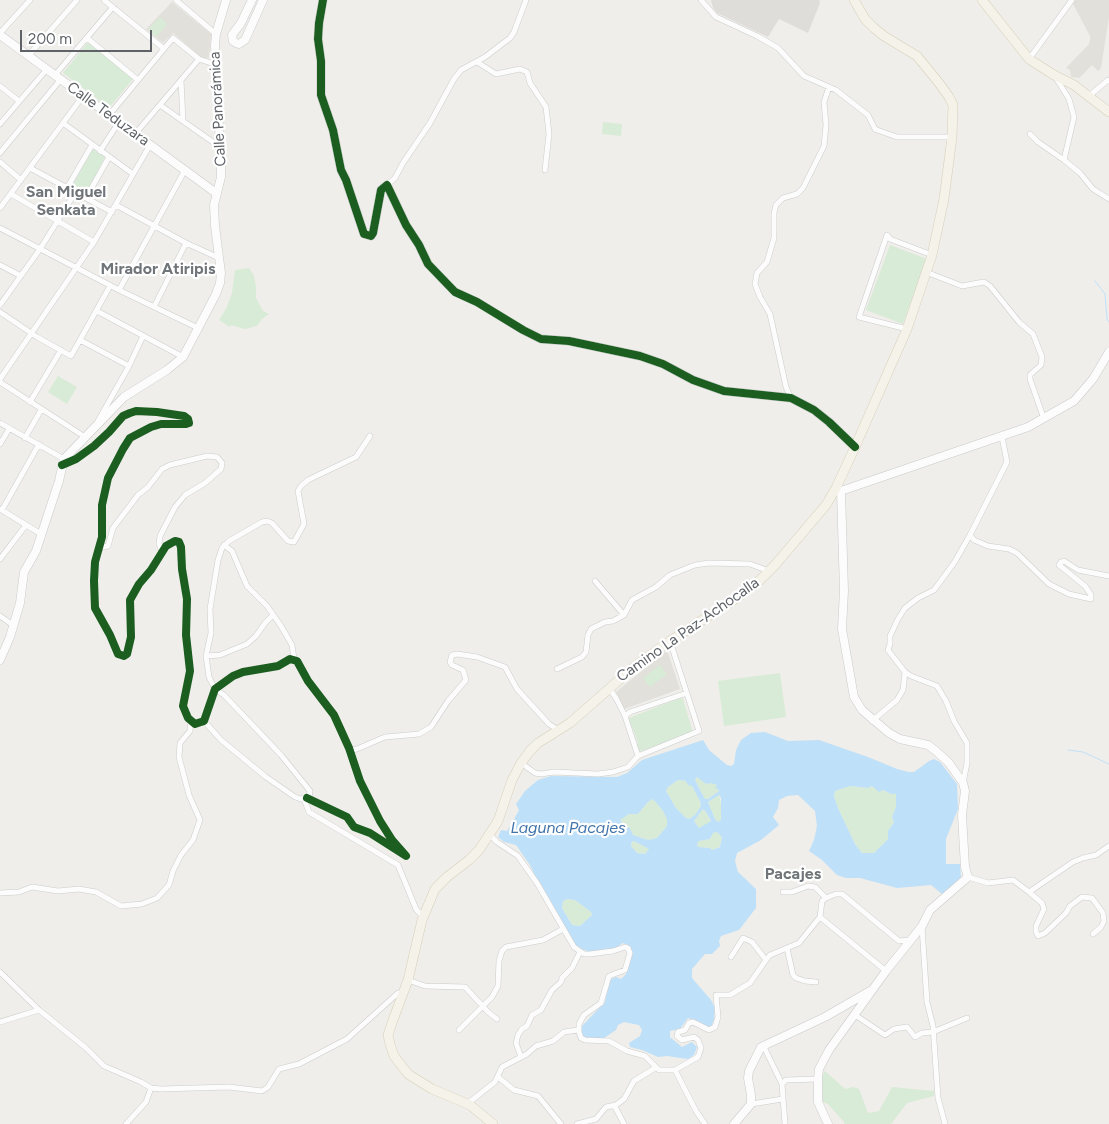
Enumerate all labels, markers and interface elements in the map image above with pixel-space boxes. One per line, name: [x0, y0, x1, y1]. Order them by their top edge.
scale bar: [22, 20, 155, 52]
text: 200 m: [28, 30, 72, 48]
street label: Calle Panorámica: [206, 51, 230, 167]
street label: Calle Teduzara: [63, 78, 153, 150]
district label: San Miguel Senkata: [26, 182, 106, 220]
district label: Mirador Atiripis: [101, 259, 215, 279]
street label: Camino La Paz-Achocalla: [613, 574, 763, 686]
water label: Laguna Pacajes: [510, 818, 626, 838]
district label: Pacajes: [765, 864, 821, 884]

